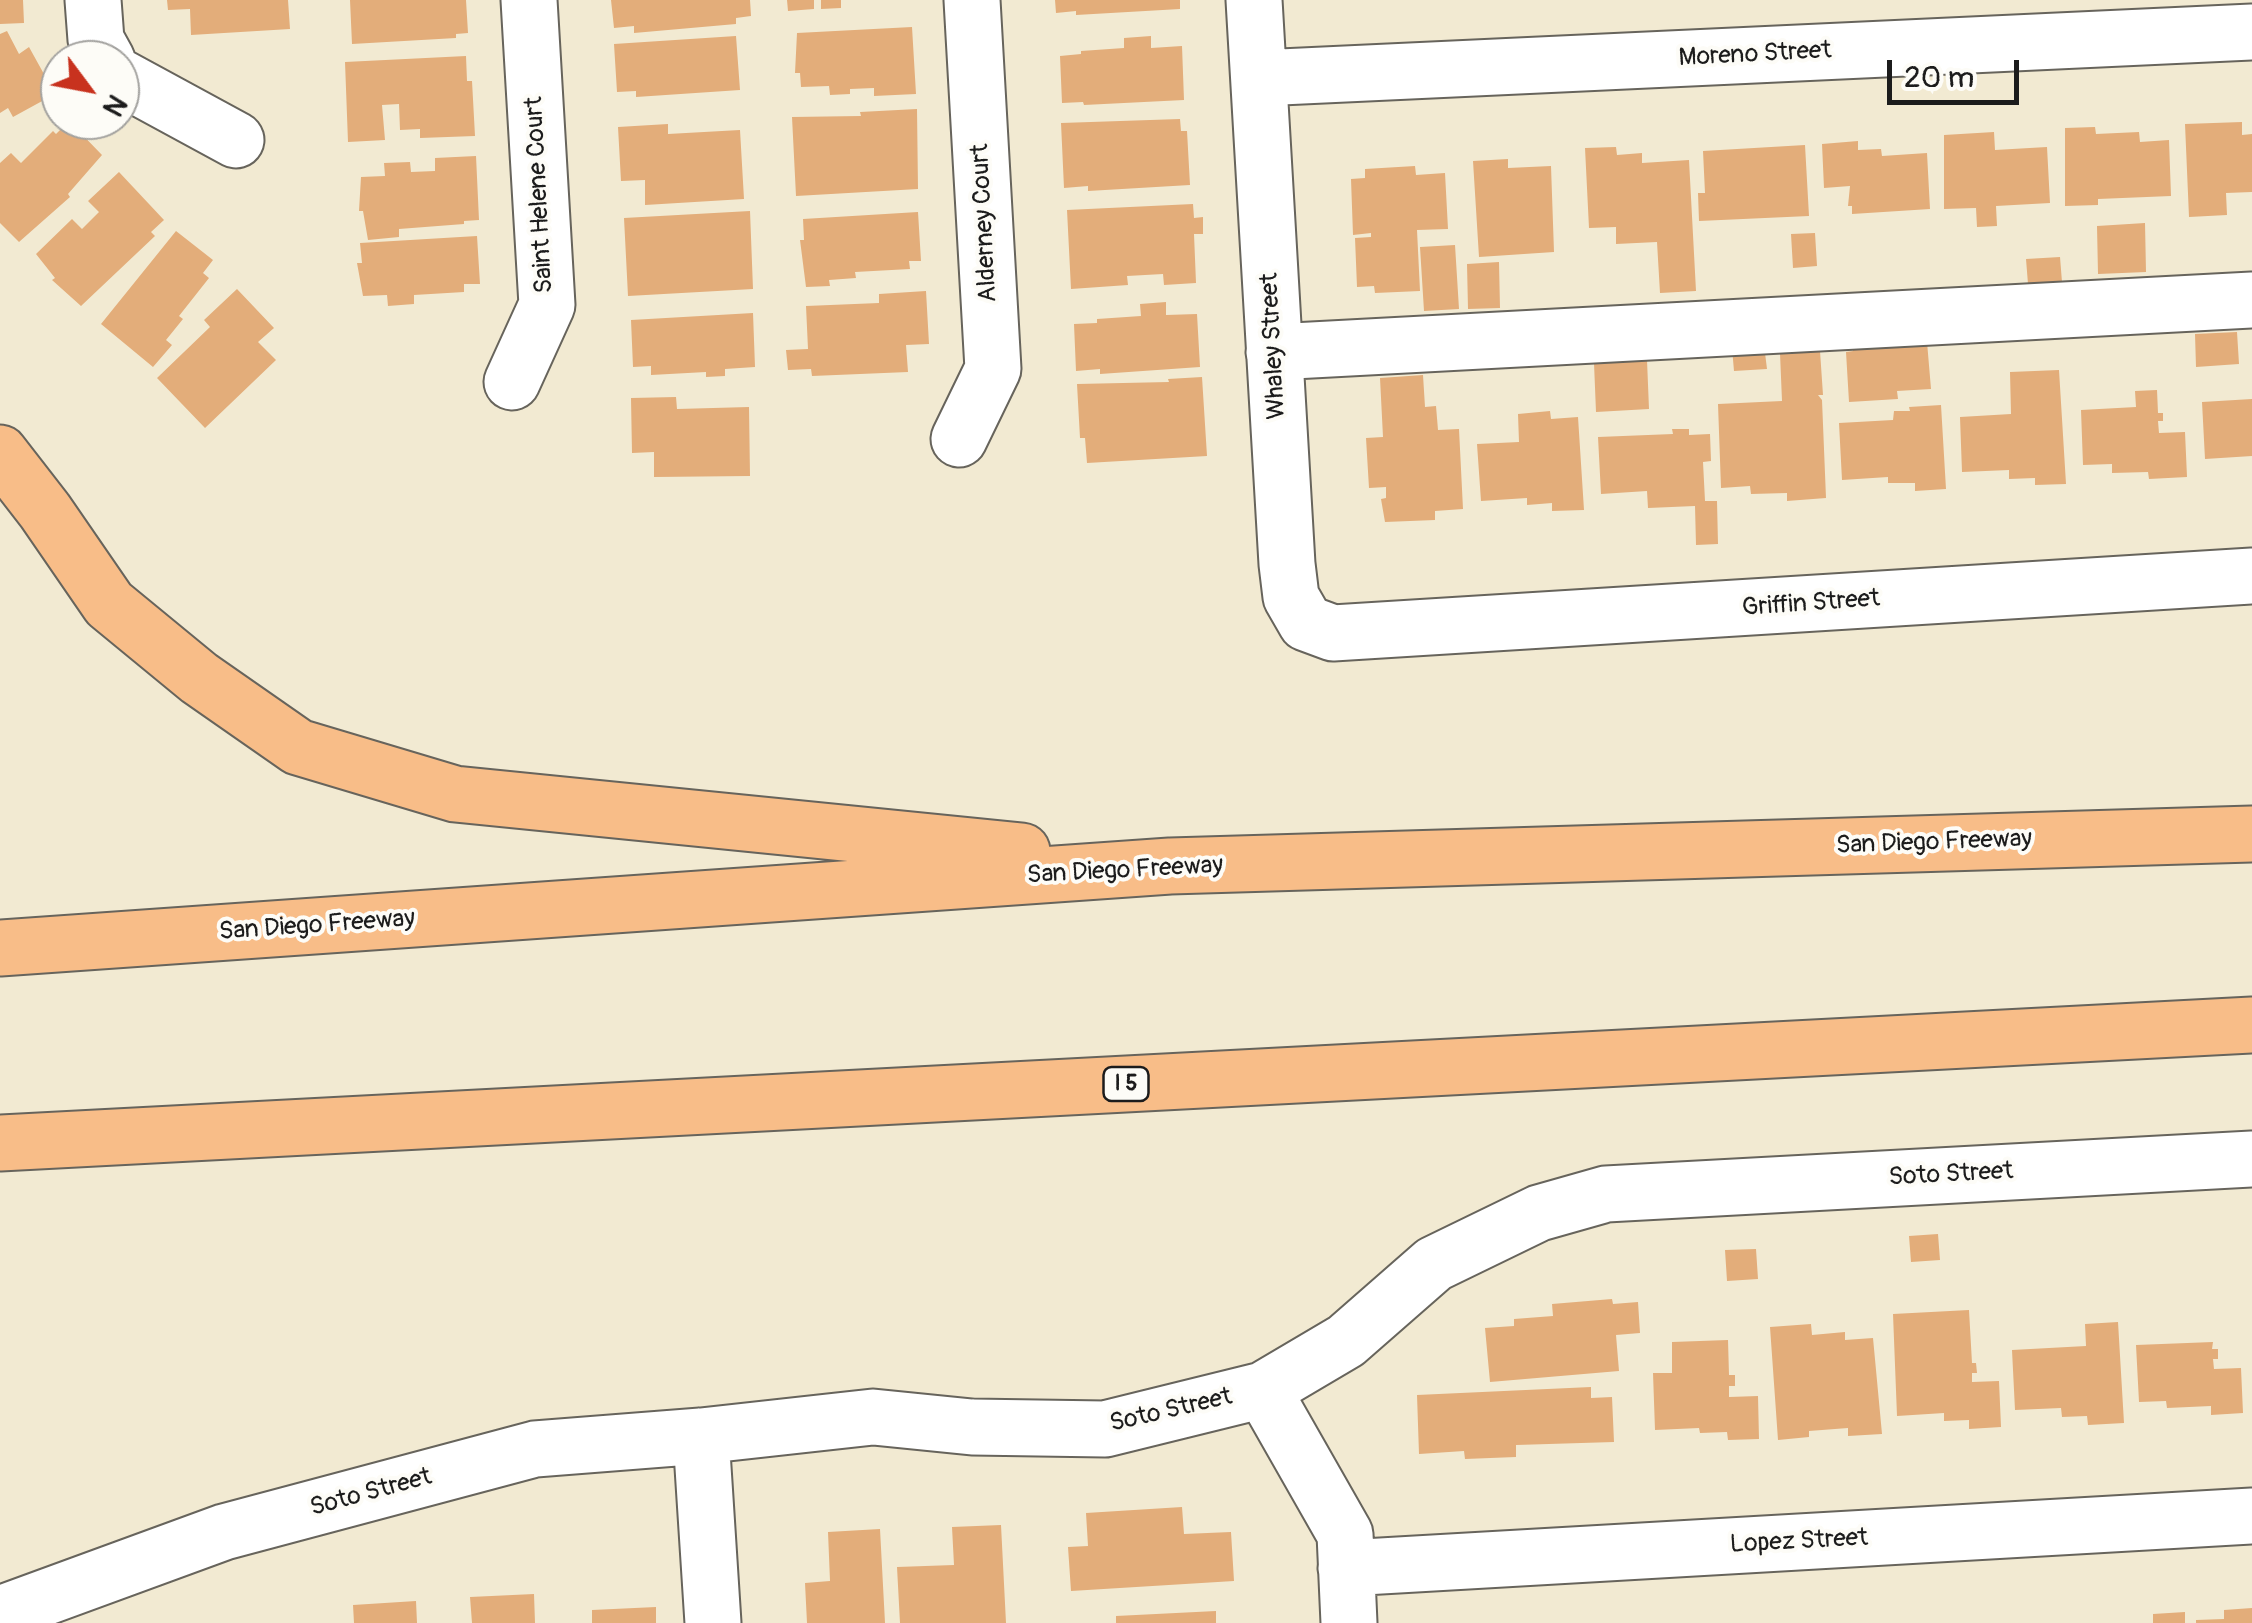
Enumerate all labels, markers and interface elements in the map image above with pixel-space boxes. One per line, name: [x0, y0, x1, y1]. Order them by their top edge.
street label: Moreno Street: [1678, 36, 1832, 74]
north arrow: [40, 40, 140, 140]
scale bar: [1892, 40, 2024, 102]
text: 20 m: [1904, 59, 1974, 96]
text: N: [94, 88, 134, 122]
street label: Saint Helene Court: [520, 96, 560, 294]
street label: Alderney Court: [966, 143, 1004, 303]
street label: Whaley Street: [1255, 272, 1293, 420]
street label: Griffin Street: [1741, 584, 1881, 624]
street label: San Diego Freeway: [1835, 825, 2033, 861]
street label: San Diego Freeway: [1026, 851, 1224, 891]
street label: San Diego Freeway: [218, 904, 416, 948]
road number: I 5: [1104, 1067, 1148, 1101]
street label: Soto Street: [1888, 1157, 2014, 1193]
street label: Soto Street: [1107, 1382, 1235, 1440]
street label: Soto Street: [307, 1462, 435, 1524]
street label: Lopez Street: [1729, 1523, 1869, 1561]

